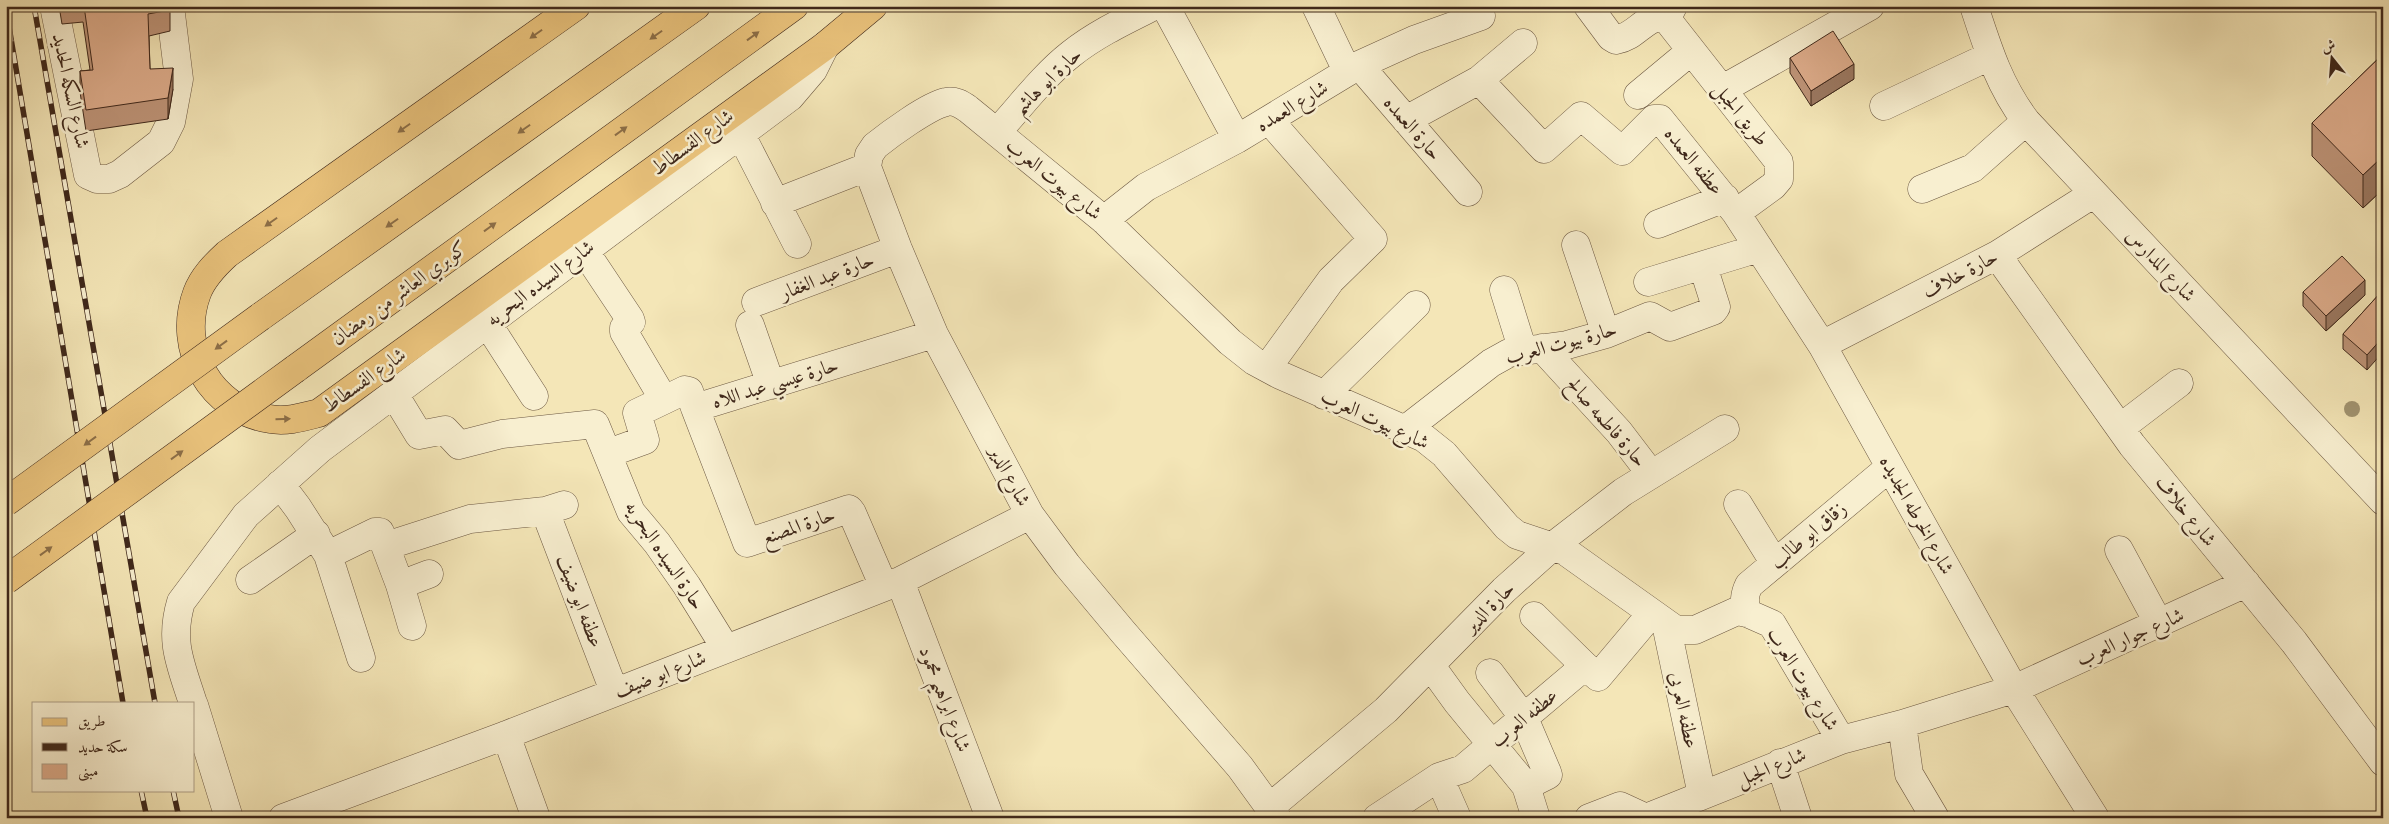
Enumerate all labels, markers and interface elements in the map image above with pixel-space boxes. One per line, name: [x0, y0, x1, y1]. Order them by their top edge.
one-way arrow: [530, 29, 543, 40]
one-way arrow: [650, 29, 663, 39]
street label: شارع السكه الحديد: [42, 31, 96, 152]
one-way arrow: [746, 31, 760, 41]
north arrow: [2306, 32, 2356, 82]
text: ش: [2319, 35, 2338, 57]
street label: حارة ابو هاشم: [1006, 41, 1092, 125]
street label: شارع العمده: [1251, 74, 1335, 142]
street label: طريق الجبل: [1706, 76, 1775, 152]
street label: حارة العمده: [1377, 90, 1449, 166]
street label: شارع الفسطاط: [645, 103, 741, 185]
street label: عطفه العمده: [1658, 121, 1730, 201]
one-way arrow: [398, 123, 411, 134]
one-way arrow: [517, 124, 531, 134]
one-way arrow: [615, 126, 628, 136]
street label: شارع بيوت العرب: [998, 132, 1108, 229]
one-way arrow: [265, 217, 278, 228]
one-way arrow: [385, 218, 399, 228]
one-way arrow: [483, 222, 497, 232]
street label: شارع المدارس: [2117, 222, 2202, 310]
street label: شارع السيده البحريه: [480, 233, 602, 336]
street label: كوبري العاشر من رمضان: [325, 234, 474, 353]
street label: حارة خلاف: [1918, 243, 2002, 305]
street label: حارة عبد الغفار: [774, 246, 878, 307]
street label: حارة بيوت العرب: [1502, 315, 1620, 371]
one-way arrow: [214, 340, 228, 350]
street label: شارع الفسطاط: [317, 341, 414, 422]
street label: حارة عيسي عبد اللاه: [708, 351, 843, 420]
street label: حارة فاطمه صالح: [1558, 371, 1654, 475]
street label: شارع بيوت العرب: [1315, 382, 1434, 460]
one-way arrow: [275, 415, 291, 423]
one-way arrow: [83, 436, 96, 446]
street label: شارع الدير: [978, 439, 1037, 513]
one-way arrow: [170, 450, 183, 461]
street label: شارع الخرطه الجديده: [1870, 451, 1961, 581]
street label: شارع خلاف: [2146, 470, 2223, 555]
street label: حارة السيده البحريه: [618, 495, 712, 615]
street label: زقاق ابو طالب: [1764, 495, 1852, 575]
street label: حارة المصنع: [757, 501, 840, 555]
one-way arrow: [39, 546, 52, 557]
street label: عطفه ابو ضيف: [550, 551, 610, 651]
street label: حارة الدير: [1456, 575, 1521, 640]
street label: شارع جوار العرب: [2072, 601, 2190, 676]
street label: شارع بيوت العرب: [1757, 622, 1845, 738]
street label: شارع ابراهيم محمود: [907, 642, 978, 758]
street label: شارع ابو ضيف: [610, 644, 711, 708]
street label: عطفه العربى: [1662, 669, 1705, 751]
street label: عطفه العرب: [1485, 682, 1563, 754]
legend: [32, 702, 195, 792]
text: طريق: [78, 711, 105, 731]
text: سكة حديد: [78, 737, 127, 757]
street label: شارع الجبل: [1732, 741, 1812, 797]
text: مبنى: [78, 761, 98, 782]

